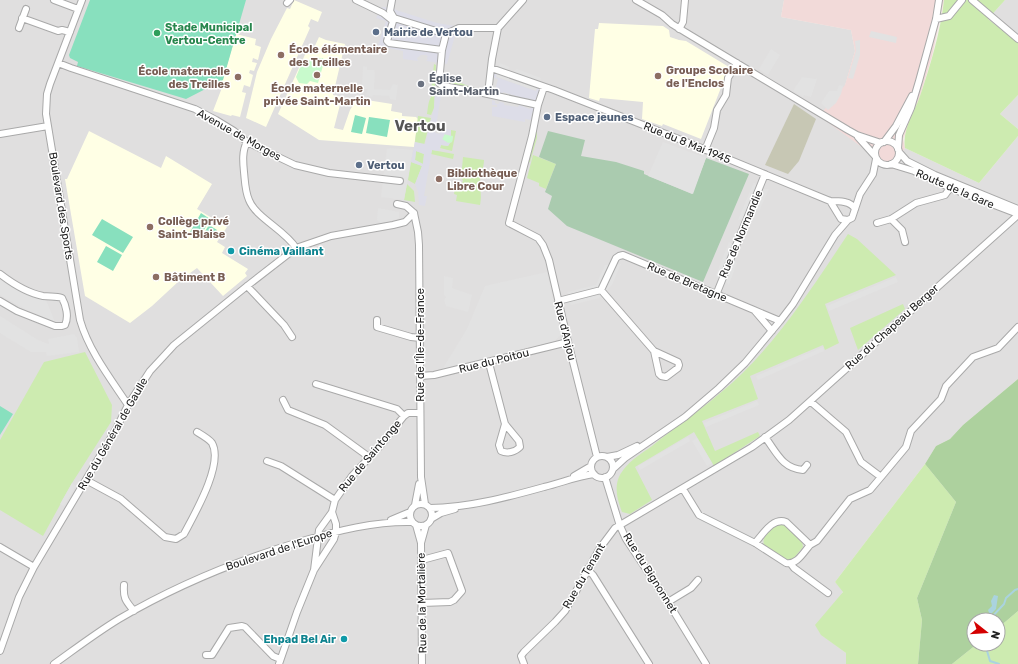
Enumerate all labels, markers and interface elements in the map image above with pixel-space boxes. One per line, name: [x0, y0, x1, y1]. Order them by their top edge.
place label: Stade Municipal Vertou-Centre: [165, 21, 252, 47]
place label: Mairie de Vertou: [384, 26, 473, 39]
marker: Mairie de Vertou: [371, 27, 381, 37]
marker: Stade Municipal Vertou-Centre: [152, 28, 162, 38]
place label: École élémentaire des Treilles: [289, 43, 388, 69]
marker: École élémentaire des Treilles: [276, 50, 286, 60]
place label: Groupe Scolaire de l'Enclos: [666, 64, 754, 90]
place label: École maternelle des Treilles: [138, 65, 230, 91]
marker: École maternelle privée Saint-Martin: [312, 70, 322, 80]
marker: Groupe Scolaire de l'Enclos: [653, 71, 663, 81]
marker: École maternelle des Treilles: [233, 72, 243, 82]
place label: Église Saint-Martin: [429, 72, 499, 98]
marker: Église Saint-Martin: [416, 79, 426, 89]
place label: École maternelle privée Saint-Martin: [263, 82, 371, 108]
street label: Avenue de Morges: [195, 107, 284, 164]
place label: Espace jeunes: [555, 111, 634, 124]
marker: Espace jeunes: [542, 112, 552, 122]
district label: Vertou: [394, 117, 446, 135]
street label: Rue du 8 Mai 1945: [642, 120, 733, 167]
street label: Boulevard des Sports: [46, 151, 76, 261]
place label: Vertou: [367, 159, 404, 172]
marker: Vertou: [354, 160, 364, 170]
place label: Bibliothèque Libre Cour: [447, 167, 518, 193]
street label: Route de la Gare: [914, 167, 996, 211]
marker: Bibliothèque Libre Cour: [434, 174, 444, 184]
street label: Rue de Normandie: [717, 188, 765, 280]
place label: Collège privé Saint-Blaise: [158, 215, 230, 241]
marker: Collège privé Saint-Blaise: [145, 222, 155, 232]
place label: Cinéma Vaillant: [239, 245, 324, 258]
marker: Cinéma Vaillant: [226, 246, 236, 256]
street label: Rue de Bretagne: [645, 259, 729, 305]
place label: Bâtiment B: [164, 271, 226, 284]
marker: Bâtiment B: [151, 272, 161, 282]
street label: Rue du Chapeau Berger: [843, 281, 942, 372]
street label: Rue de l'Île-de-France: [414, 288, 427, 402]
street label: Rue d'Anjou: [551, 300, 579, 362]
street label: Rue du Poitou: [458, 346, 530, 376]
street label: Rue du Général de Gaulle: [75, 375, 151, 493]
street label: Rue de Saintonge: [336, 417, 404, 495]
street label: Boulevard de l'Europe: [224, 527, 334, 573]
street label: Rue du Bignonnet: [620, 531, 680, 616]
street label: Rue du Tenant: [560, 540, 608, 611]
street label: Rue de la Mortalière: [415, 552, 429, 654]
north arrow: [966, 612, 1006, 652]
text: N: [988, 629, 1002, 641]
place label: Ehpad Bel Air: [264, 633, 336, 646]
marker: Ehpad Bel Air: [339, 634, 349, 644]

